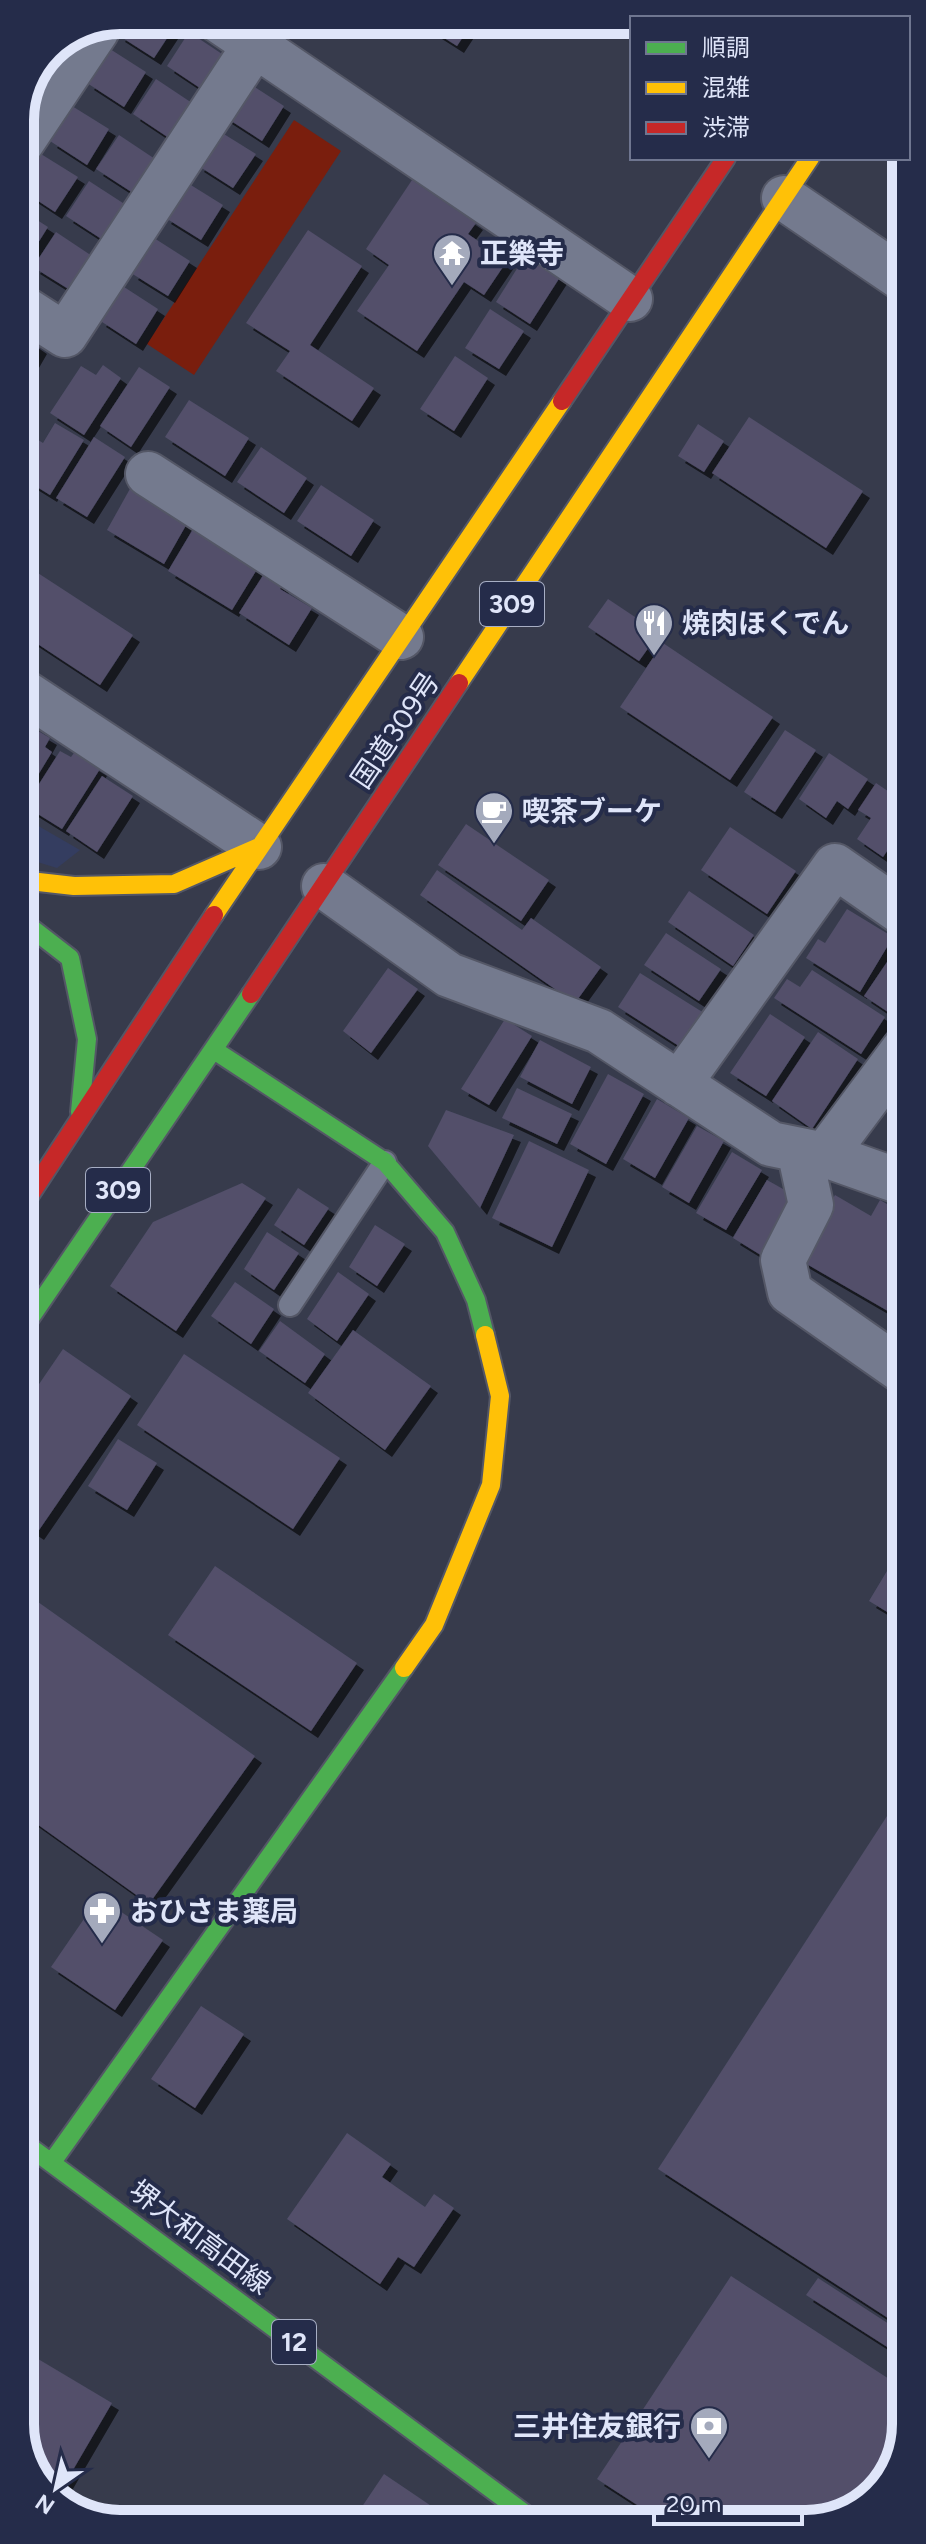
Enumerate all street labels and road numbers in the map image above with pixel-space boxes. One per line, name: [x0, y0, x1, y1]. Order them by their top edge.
road number: 309: [480, 582, 544, 626]
street label: 国道309号: [344, 665, 446, 795]
road number: 309: [86, 1168, 150, 1212]
street label: 堺大和高田線: [123, 2173, 277, 2301]
road number: 12: [272, 2320, 316, 2364]

